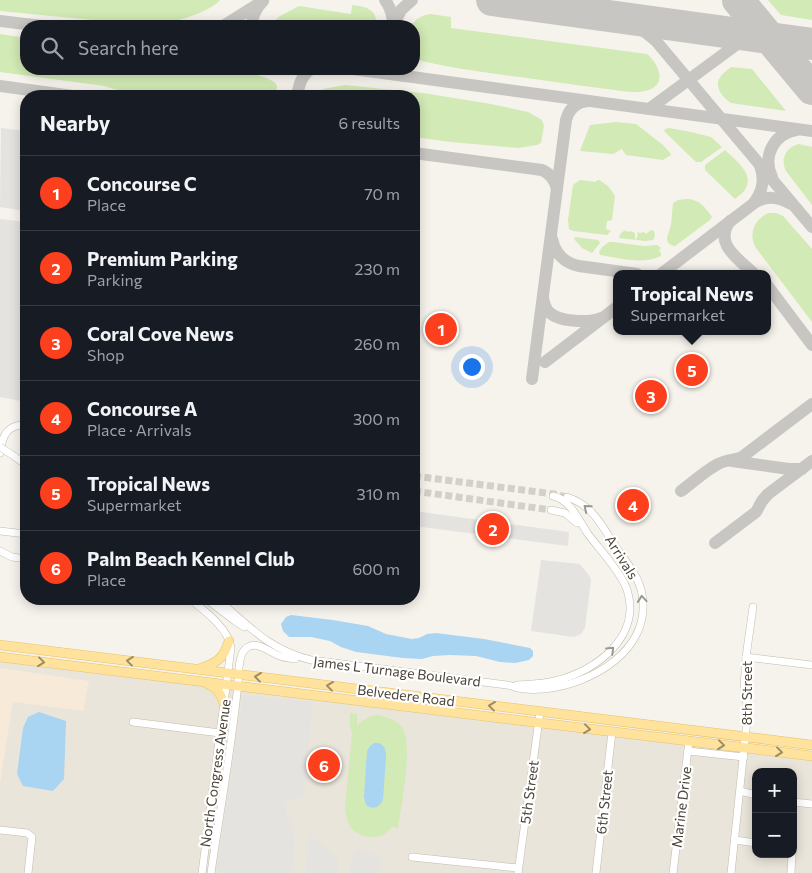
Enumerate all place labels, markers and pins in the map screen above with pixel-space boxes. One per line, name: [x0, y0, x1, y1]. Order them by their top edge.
pin: 1: [425, 310, 457, 348]
pin: 5: [676, 351, 708, 389]
pin: 3: [635, 377, 667, 415]
pin: 4: [617, 486, 649, 524]
pin: 2: [477, 510, 509, 548]
pin: 6: [308, 746, 340, 784]

